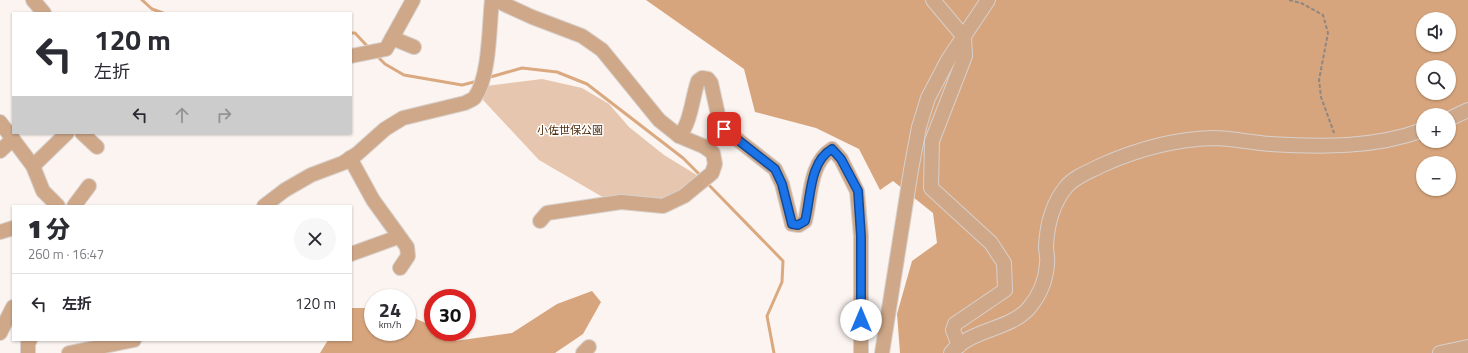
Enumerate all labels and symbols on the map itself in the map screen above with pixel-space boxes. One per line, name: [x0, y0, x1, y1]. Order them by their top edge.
pin: [707, 112, 741, 146]
park label: 小佐世保公園: [537, 122, 603, 138]
speed limit sign: 30: [424, 289, 476, 341]
position arrow: [840, 299, 882, 341]

